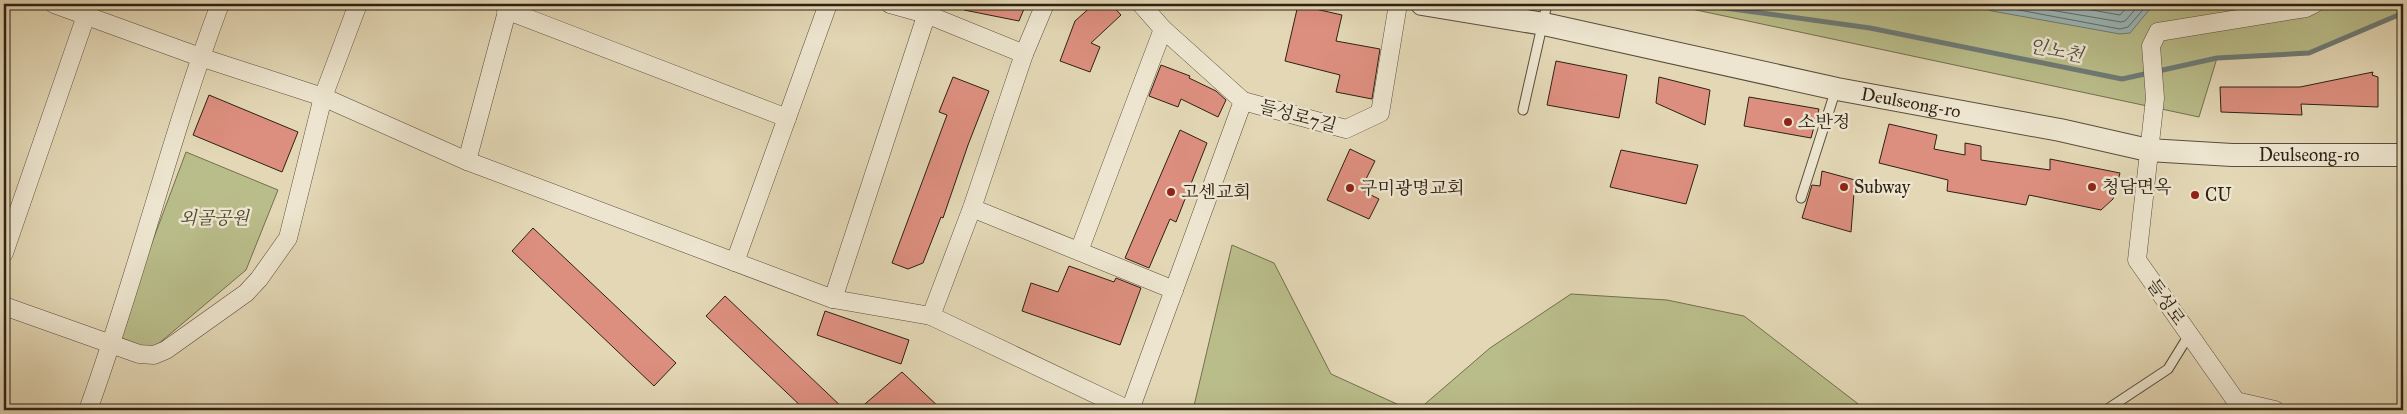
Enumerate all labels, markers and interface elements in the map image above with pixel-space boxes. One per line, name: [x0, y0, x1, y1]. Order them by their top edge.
water label: 인노천: [2027, 34, 2087, 67]
street label: Deulseong-ro: [1859, 83, 1963, 123]
street label: 들성로7길: [1257, 95, 1339, 137]
place label: 소반정: [1798, 111, 1850, 133]
marker: 소반정: [1782, 116, 1794, 128]
street label: Deulseong-ro: [2259, 144, 2360, 167]
place label: Subway: [1854, 176, 1911, 198]
place label: 청담면옥: [2102, 176, 2172, 198]
place label: 구미광명교회: [1360, 177, 1464, 199]
place label: 고센교회: [1181, 181, 1251, 203]
marker: Subway: [1838, 181, 1850, 193]
marker: 청담면옥: [2086, 181, 2098, 193]
marker: 구미광명교회: [1344, 182, 1356, 194]
place label: CU: [2205, 184, 2232, 206]
marker: 고센교회: [1165, 186, 1177, 198]
marker: CU: [2189, 189, 2201, 201]
park label: 외골공원: [179, 207, 250, 229]
street label: 들성로: [2142, 274, 2190, 330]

